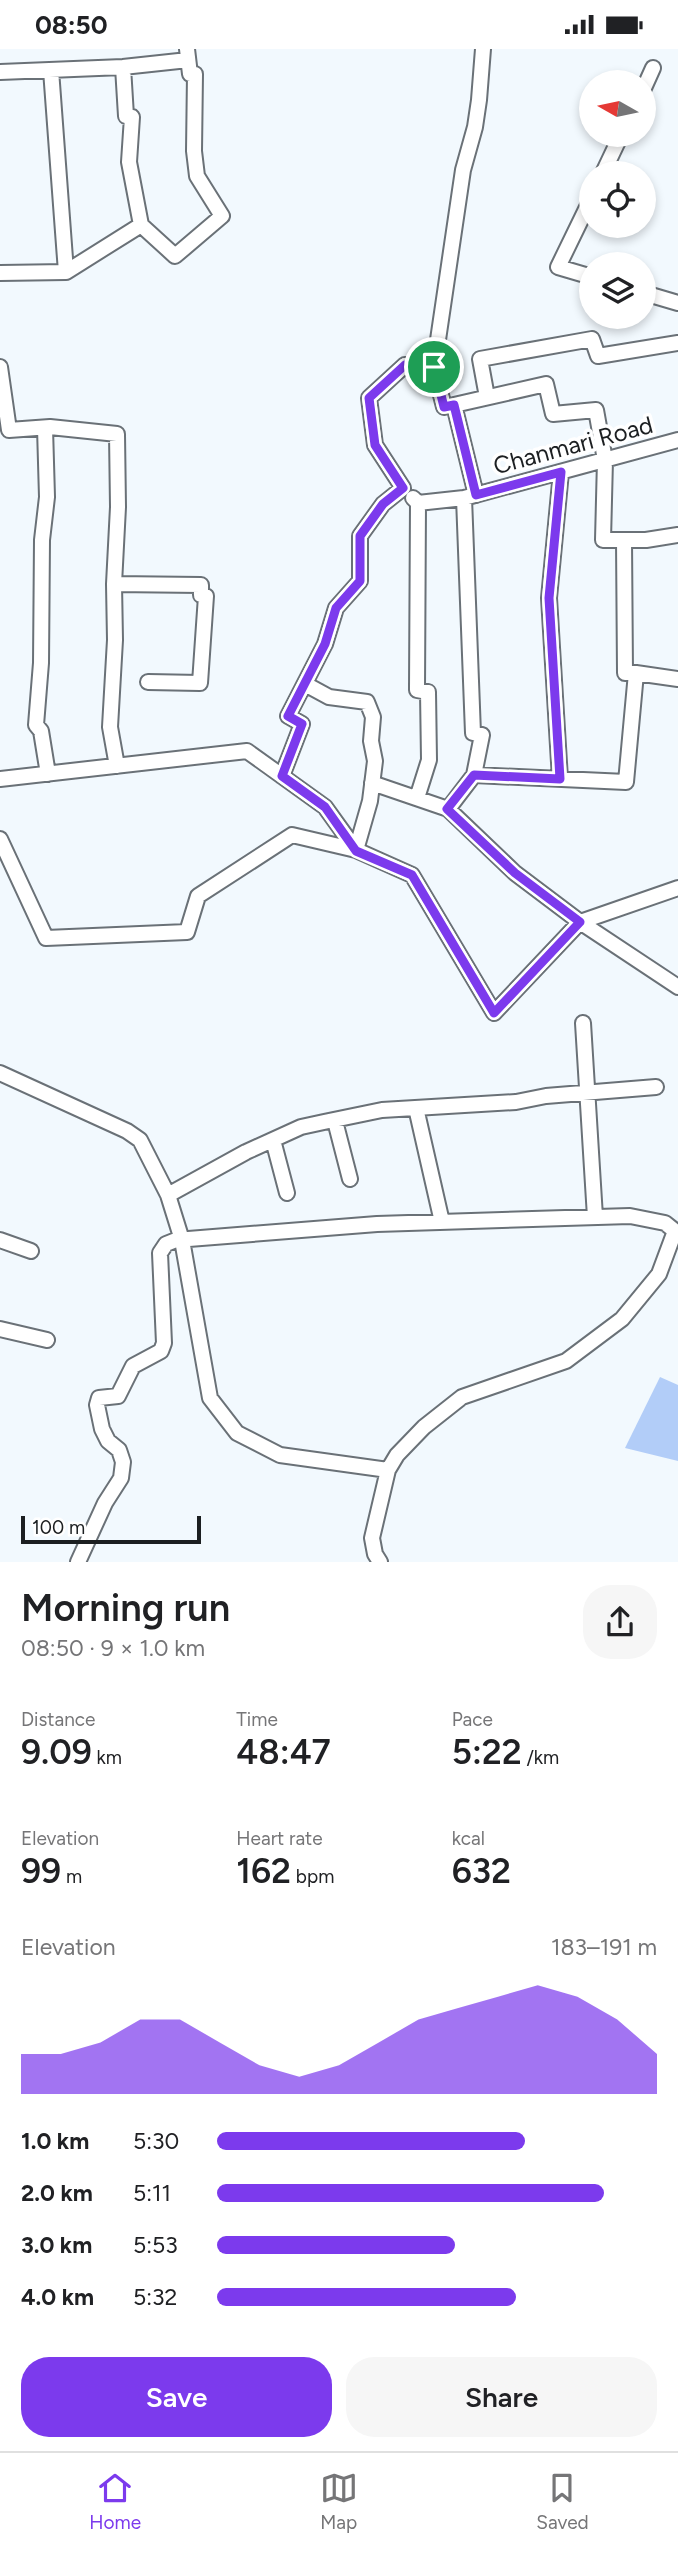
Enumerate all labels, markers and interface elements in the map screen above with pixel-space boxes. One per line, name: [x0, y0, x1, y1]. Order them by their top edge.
text: 08:50: [35, 9, 108, 41]
north arrow: [579, 70, 656, 147]
map controls: [579, 70, 656, 329]
button: locate: [579, 161, 656, 238]
button: layers: [579, 252, 656, 329]
pin: [404, 337, 464, 397]
icon: arrive: [415, 348, 453, 386]
street label: Chanmari Road: [490, 410, 656, 480]
scale bar: [21, 1513, 201, 1545]
text: 100 m: [32, 1516, 85, 1539]
text: Morning run: [21, 1585, 230, 1631]
button: share: [583, 1585, 657, 1659]
text: 08:50 · 9 × 1.0 km: [21, 1634, 205, 1662]
text: Distance: [21, 1708, 95, 1731]
text: Time: [236, 1708, 278, 1731]
text: Pace: [452, 1708, 493, 1731]
text: 9.09: [21, 1731, 92, 1773]
text: 48:47: [236, 1731, 331, 1773]
text: 5:22: [452, 1731, 522, 1773]
text: km: [92, 1746, 122, 1769]
text: /km: [522, 1746, 559, 1769]
text: Elevation: [21, 1827, 99, 1850]
text: Heart rate: [236, 1827, 323, 1850]
text: kcal: [452, 1827, 485, 1850]
text: 99: [21, 1850, 61, 1892]
text: 162: [236, 1850, 291, 1892]
text: 632: [452, 1850, 511, 1892]
text: m: [61, 1865, 82, 1888]
text: bpm: [291, 1865, 334, 1888]
text: Elevation: [21, 1933, 116, 1961]
text: 183–191 m: [551, 1933, 657, 1961]
text: 1.0 km: [21, 2127, 89, 2155]
text: 5:30: [133, 2127, 179, 2155]
text: 2.0 km: [21, 2179, 93, 2207]
text: 5:11: [133, 2179, 171, 2207]
text: 3.0 km: [21, 2231, 92, 2259]
text: 5:53: [133, 2231, 178, 2259]
text: 4.0 km: [21, 2283, 94, 2311]
text: 5:32: [133, 2283, 177, 2311]
button: Save: [21, 2357, 332, 2437]
button: Share: [346, 2357, 657, 2437]
tab: Home: [89, 2469, 141, 2534]
tab: Map: [320, 2469, 358, 2534]
tab: Saved: [536, 2469, 589, 2534]

